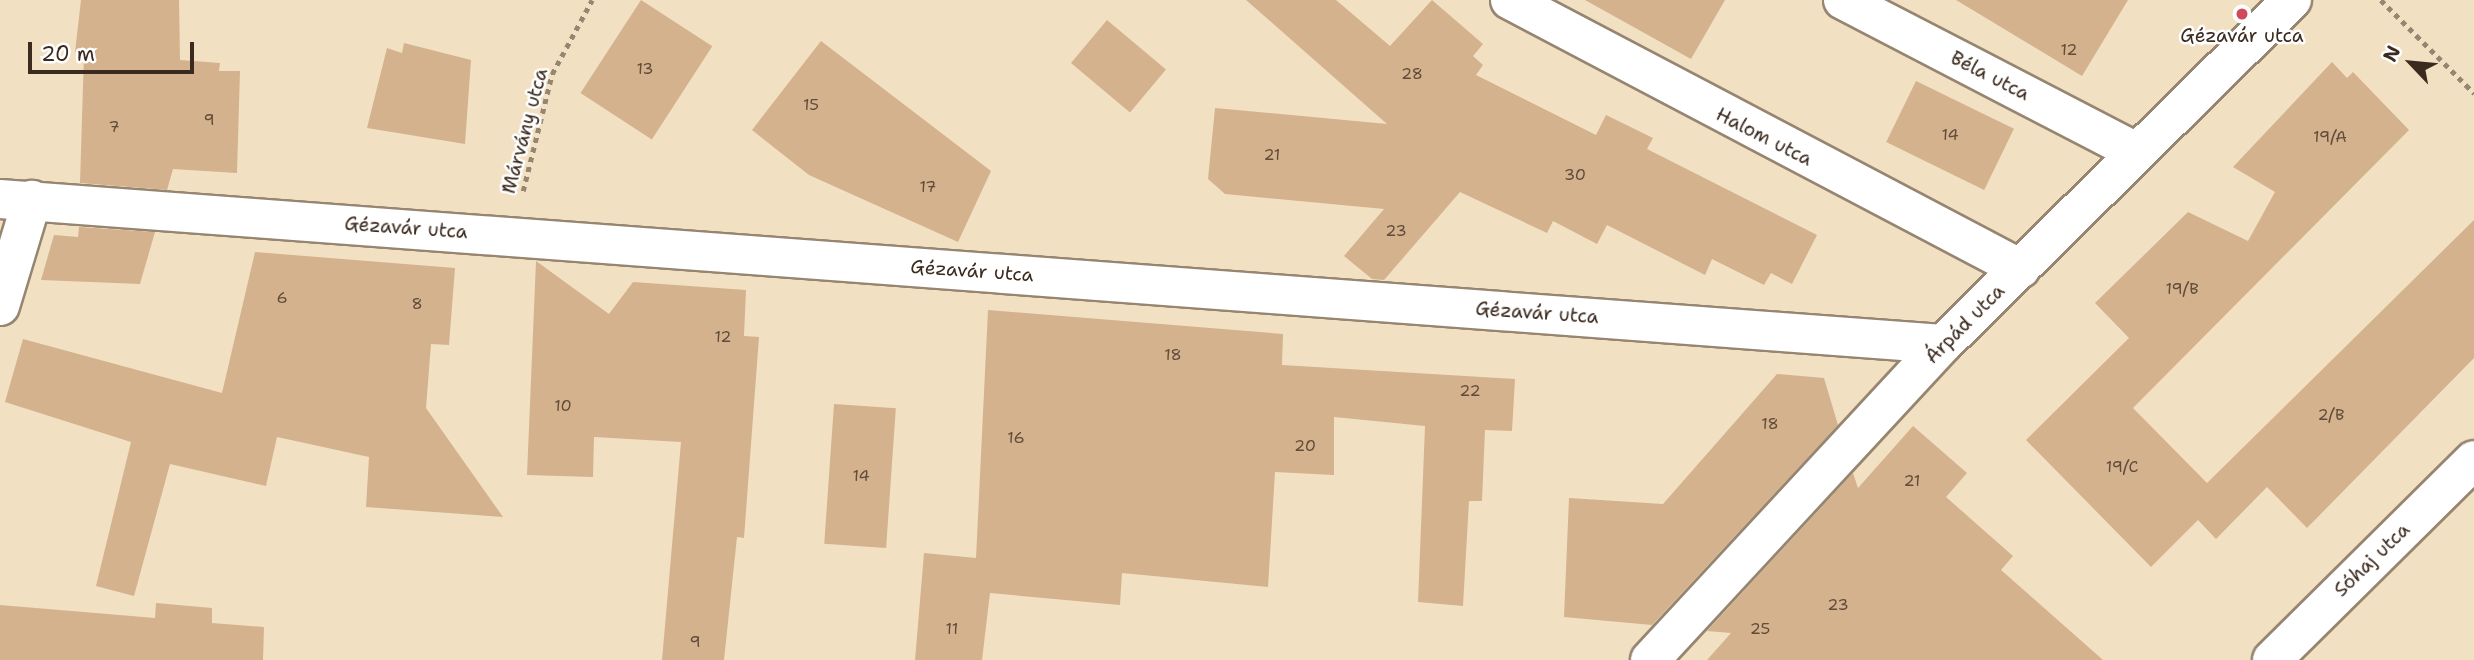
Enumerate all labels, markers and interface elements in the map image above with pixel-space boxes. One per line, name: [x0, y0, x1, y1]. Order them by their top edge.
marker: Gézavár utca: [2234, 6, 2250, 22]
place label: Gézavár utca: [2180, 25, 2304, 47]
scale bar: [32, 28, 198, 72]
north arrow: [2376, 28, 2446, 98]
text: 20 m: [41, 40, 95, 68]
house number: 12: [2060, 40, 2078, 60]
text: N: [2377, 41, 2406, 66]
street label: Béla utca: [1947, 46, 2033, 106]
house number: 13: [636, 59, 654, 79]
house number: 28: [1401, 64, 1423, 84]
street label: Márvány utca: [497, 66, 553, 196]
house number: 15: [803, 95, 819, 115]
street label: Halom utca: [1712, 103, 1816, 171]
house number: 9: [203, 110, 215, 130]
house number: 7: [108, 117, 120, 137]
house number: 14: [1941, 125, 1959, 145]
house number: 19/A: [2313, 127, 2347, 147]
house number: 21: [1263, 145, 1281, 165]
house number: 30: [1564, 165, 1586, 185]
house number: 17: [919, 177, 937, 197]
street label: Gézavár utca: [344, 212, 468, 244]
house number: 23: [1385, 221, 1407, 241]
street label: Gézavár utca: [910, 255, 1034, 287]
house number: 19/B: [2165, 279, 2199, 299]
street label: Árpád utca: [1921, 280, 2009, 368]
house number: 6: [276, 288, 288, 308]
house number: 8: [411, 294, 423, 314]
street label: Gézavár utca: [1475, 297, 1599, 329]
house number: 12: [714, 327, 732, 347]
house number: 18: [1164, 345, 1182, 365]
house number: 22: [1459, 381, 1481, 401]
house number: 10: [554, 396, 572, 416]
house number: 2/B: [2318, 405, 2344, 425]
house number: 18: [1761, 414, 1779, 434]
house number: 16: [1007, 428, 1025, 448]
house number: 20: [1294, 436, 1316, 456]
house number: 19/C: [2106, 457, 2138, 477]
house number: 14: [852, 466, 870, 486]
house number: 21: [1903, 471, 1921, 491]
street label: Sóhaj utca: [2330, 518, 2414, 602]
house number: 23: [1827, 595, 1849, 615]
house number: 11: [946, 619, 958, 639]
house number: 25: [1750, 619, 1770, 639]
house number: 9: [689, 632, 701, 652]

